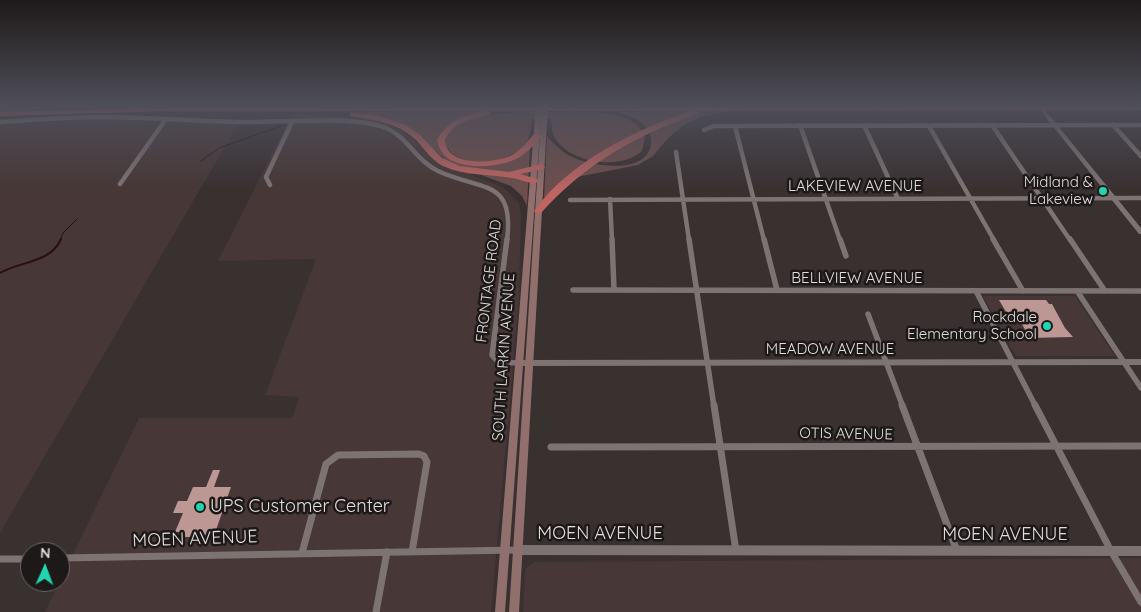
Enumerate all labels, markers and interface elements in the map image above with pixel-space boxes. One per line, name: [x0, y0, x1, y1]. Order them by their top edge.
place label: Midland & Lakeview: [1024, 173, 1093, 208]
street label: LAKEVIEW AVENUE: [788, 177, 922, 195]
marker: Midland & Lakeview: [1097, 185, 1109, 197]
street label: FRONTAGE ROAD: [473, 219, 505, 343]
street label: BELLVIEW AVENUE: [791, 269, 923, 287]
street label: SOUTH LARKIN AVENUE: [489, 273, 519, 441]
place label: Rockdale Elementary School: [907, 308, 1037, 343]
marker: Rockdale Elementary School: [1041, 320, 1053, 332]
street label: MEADOW AVENUE: [766, 340, 894, 358]
street label: OTIS AVENUE: [799, 424, 893, 444]
place label: UPS Customer Center: [210, 496, 390, 518]
marker: UPS Customer Center: [194, 501, 206, 513]
street label: MOEN AVENUE: [537, 523, 663, 545]
street label: MOEN AVENUE: [942, 524, 1068, 546]
street label: MOEN AVENUE: [132, 526, 258, 552]
north arrow: [20, 542, 70, 592]
text: N: [40, 544, 51, 562]

